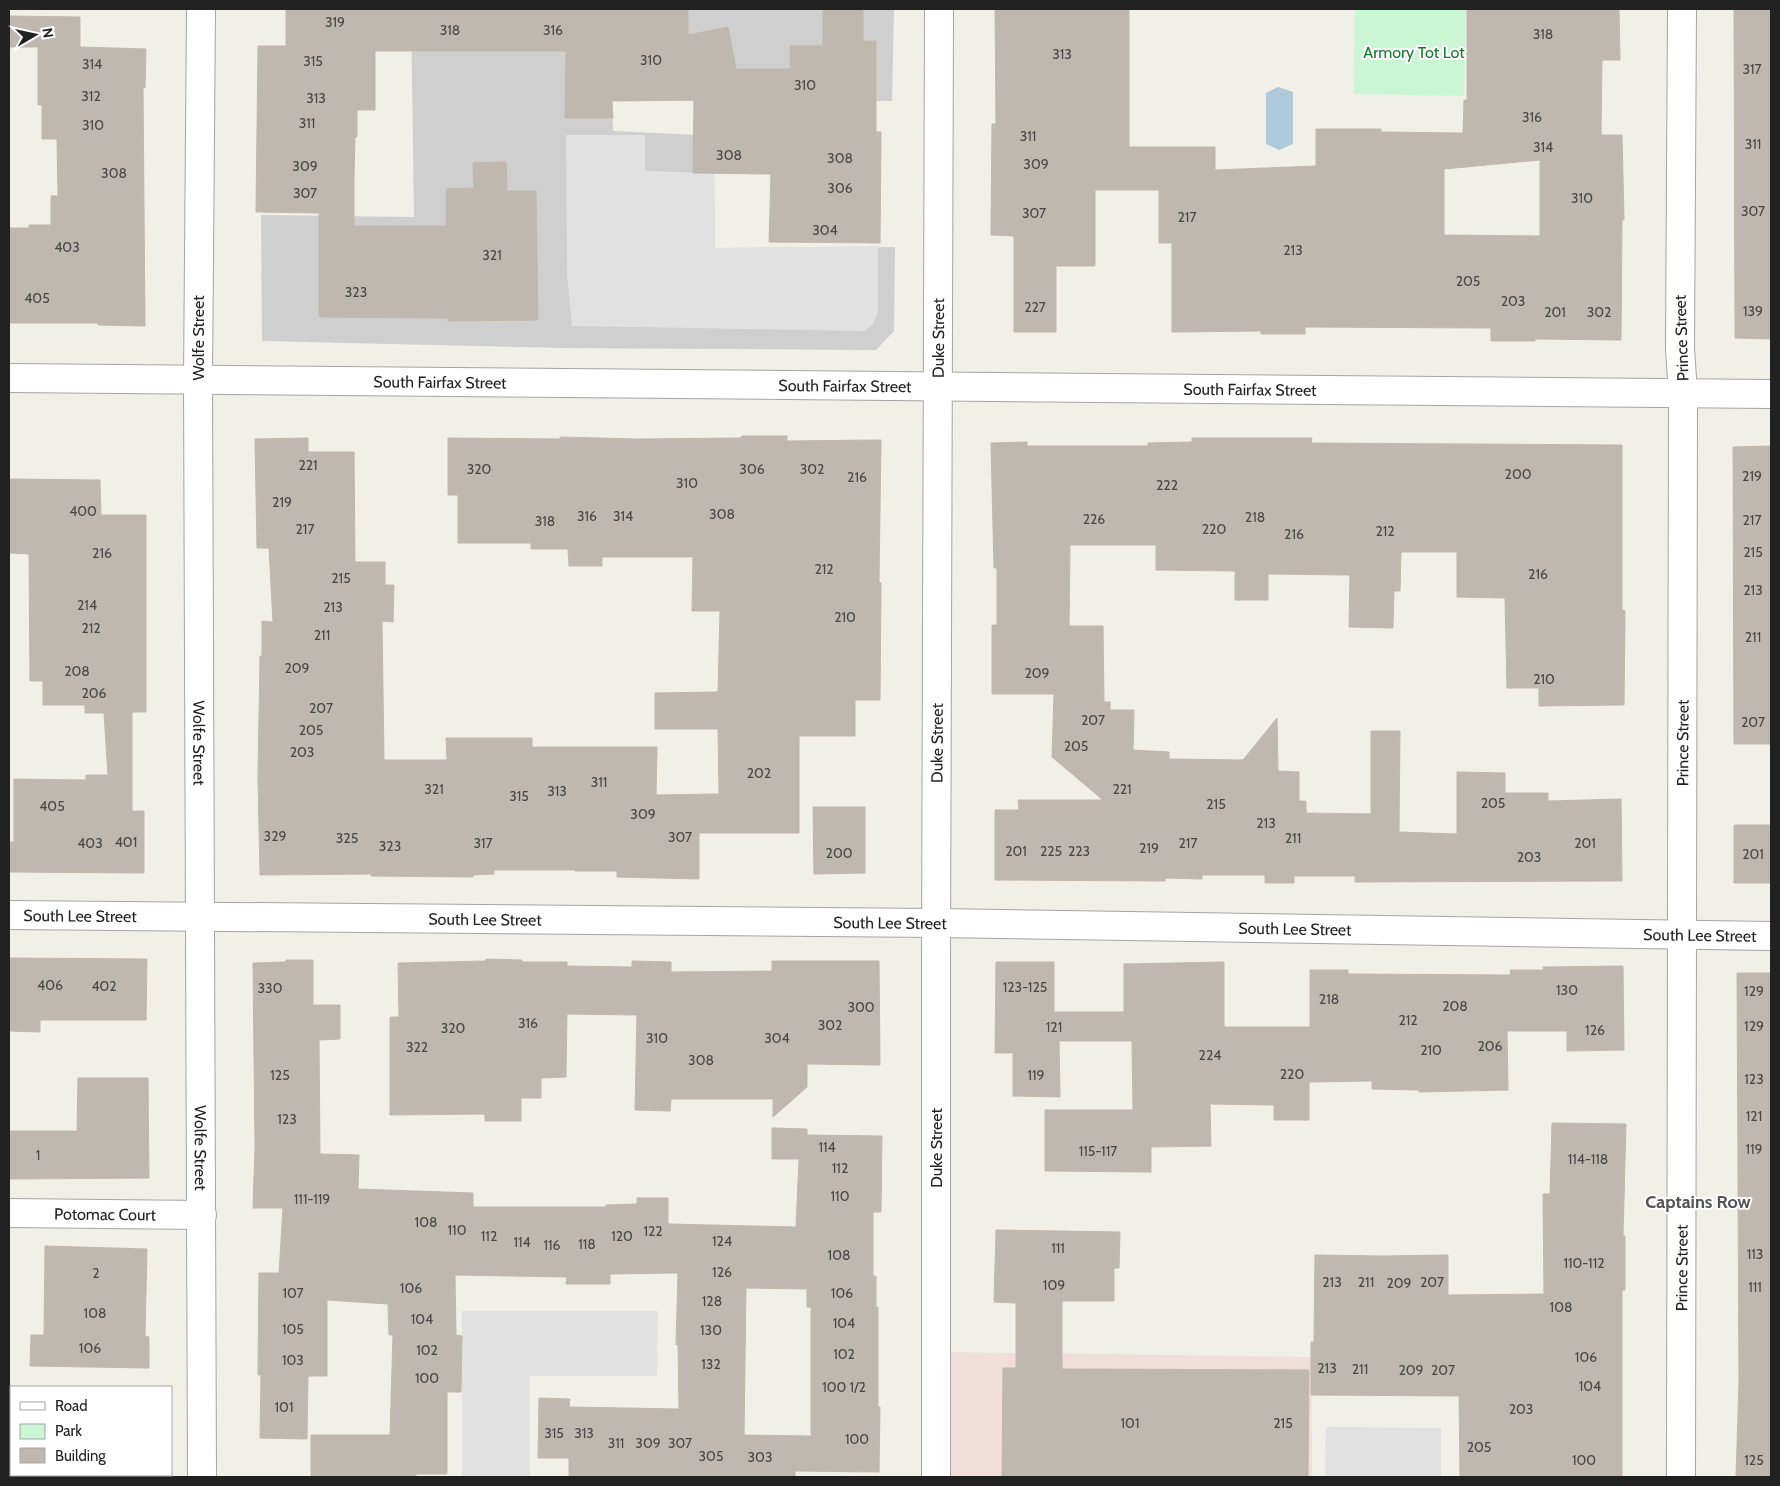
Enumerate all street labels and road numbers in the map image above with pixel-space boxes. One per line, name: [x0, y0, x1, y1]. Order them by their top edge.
street label: Prince Street: [1670, 294, 1693, 382]
street label: Wolfe Street: [189, 295, 208, 381]
street label: Duke Street: [929, 297, 948, 378]
street label: South Fairfax Street: [373, 372, 507, 393]
street label: South Fairfax Street: [778, 376, 912, 396]
street label: South Fairfax Street: [1183, 380, 1317, 400]
street label: Prince Street: [1673, 699, 1692, 786]
street label: Wolfe Street: [189, 700, 208, 786]
street label: Duke Street: [928, 702, 947, 783]
street label: South Lee Street: [23, 906, 137, 926]
street label: South Lee Street: [428, 910, 542, 930]
street label: South Lee Street: [833, 913, 947, 933]
street label: South Lee Street: [1238, 919, 1352, 939]
street label: South Lee Street: [1643, 925, 1757, 946]
street label: Wolfe Street: [191, 1105, 210, 1191]
street label: Duke Street: [927, 1108, 946, 1188]
street label: Potomac Court: [54, 1204, 157, 1225]
street label: Prince Street: [1672, 1224, 1691, 1311]

